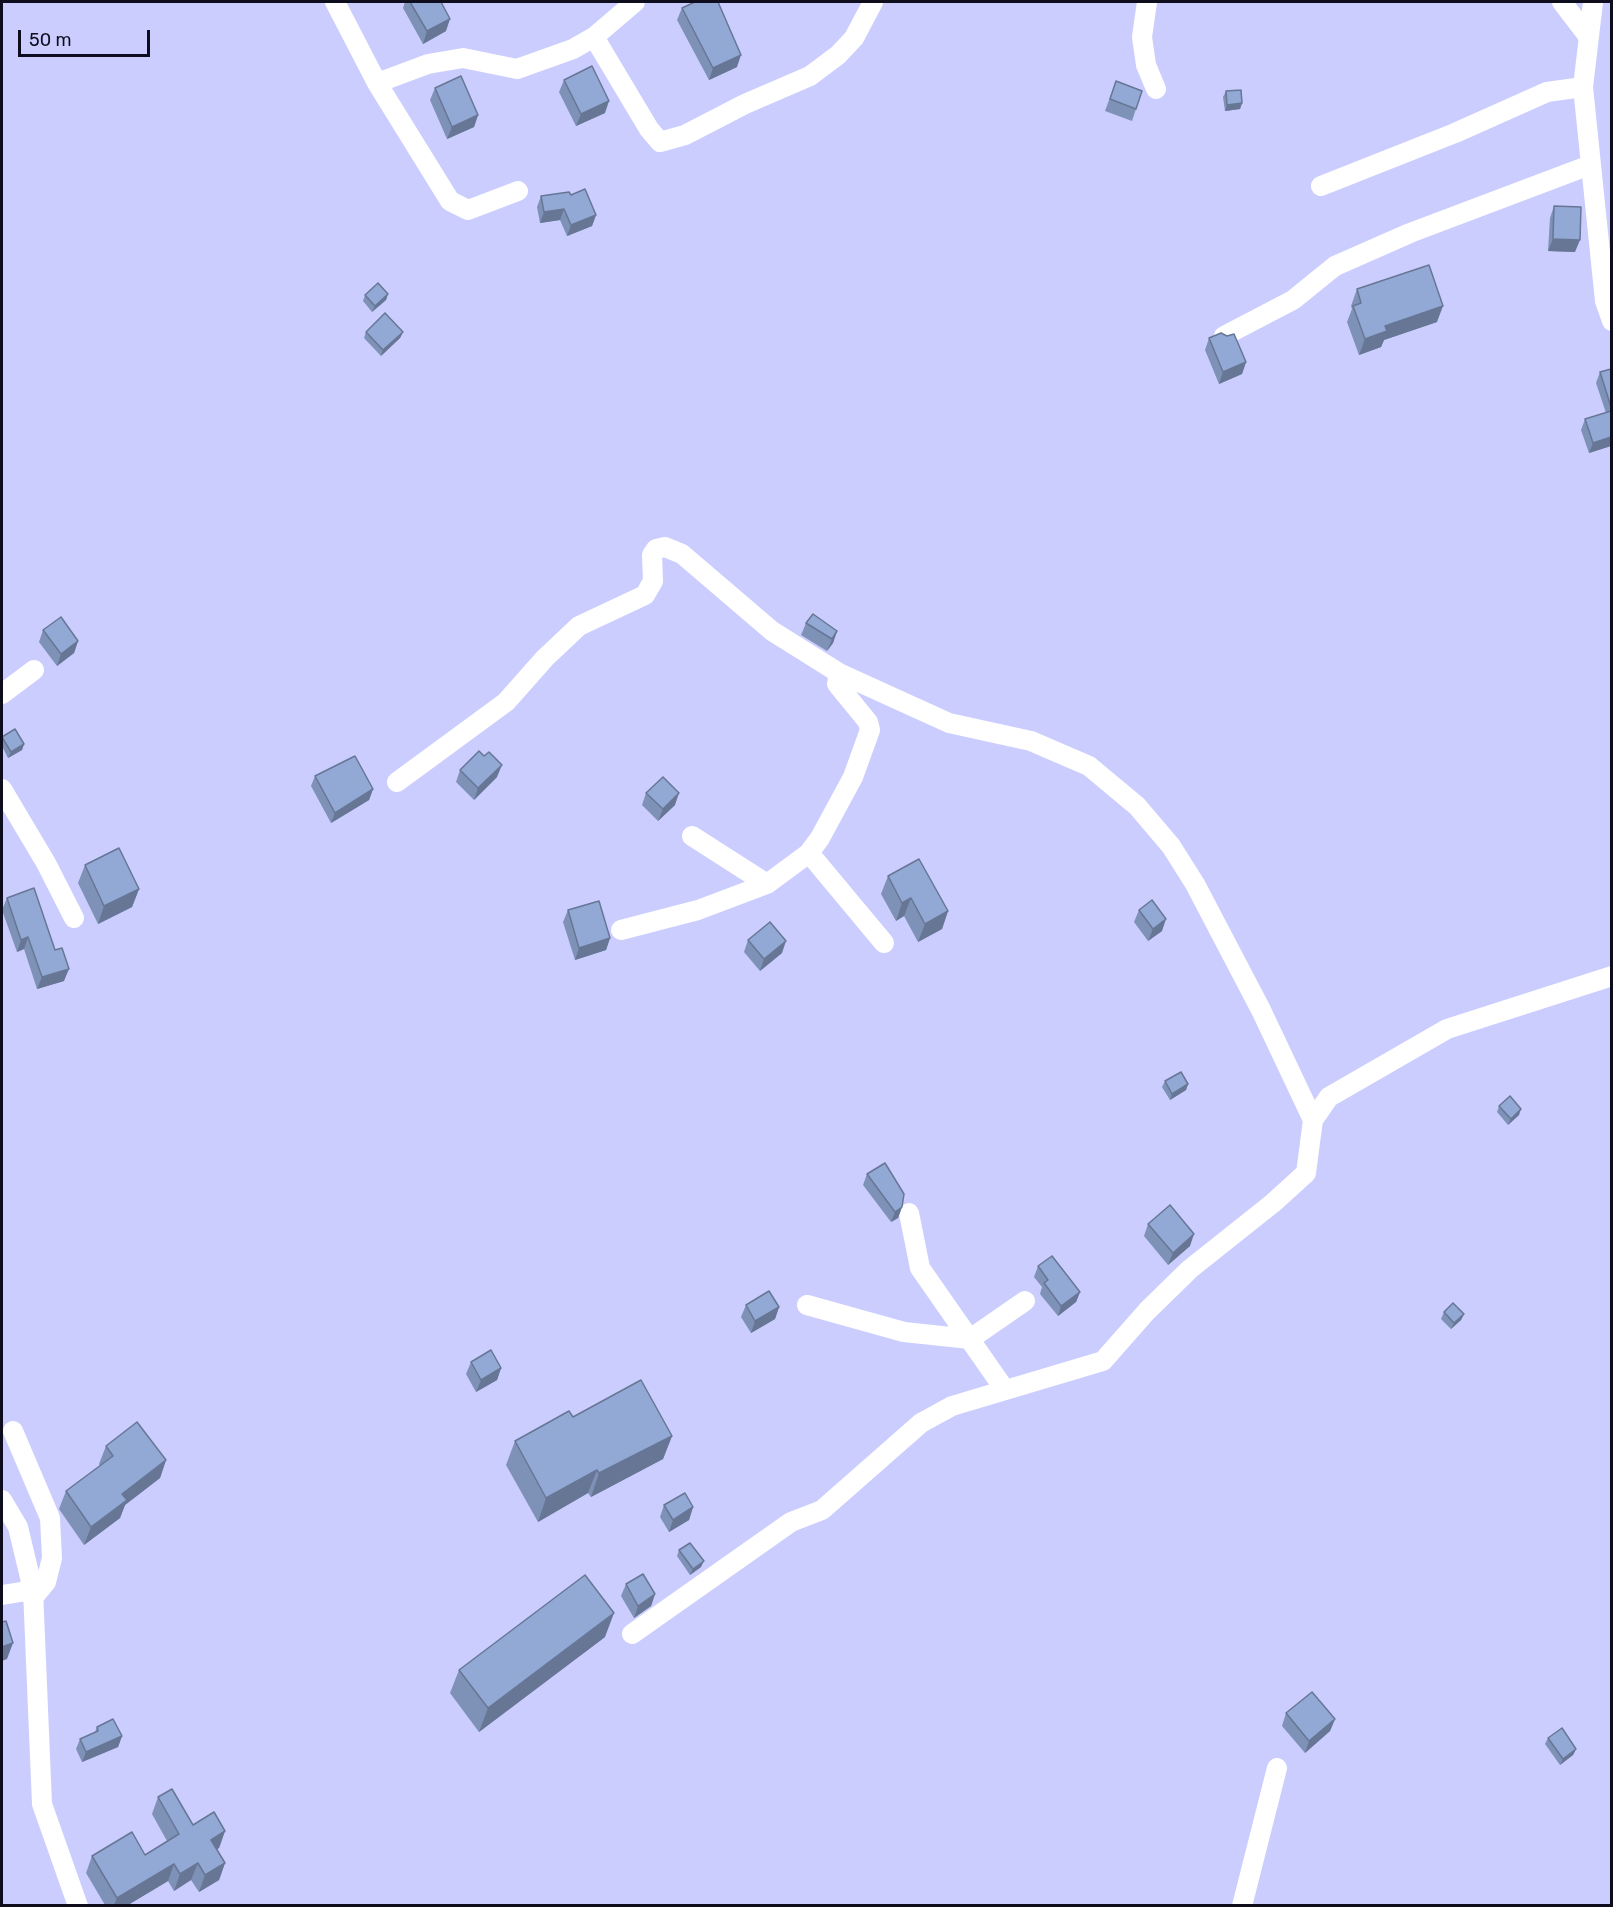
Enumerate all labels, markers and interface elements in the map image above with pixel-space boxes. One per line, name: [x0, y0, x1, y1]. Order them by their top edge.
scale bar: [21, 18, 153, 56]
text: 50 m: [29, 29, 72, 51]

